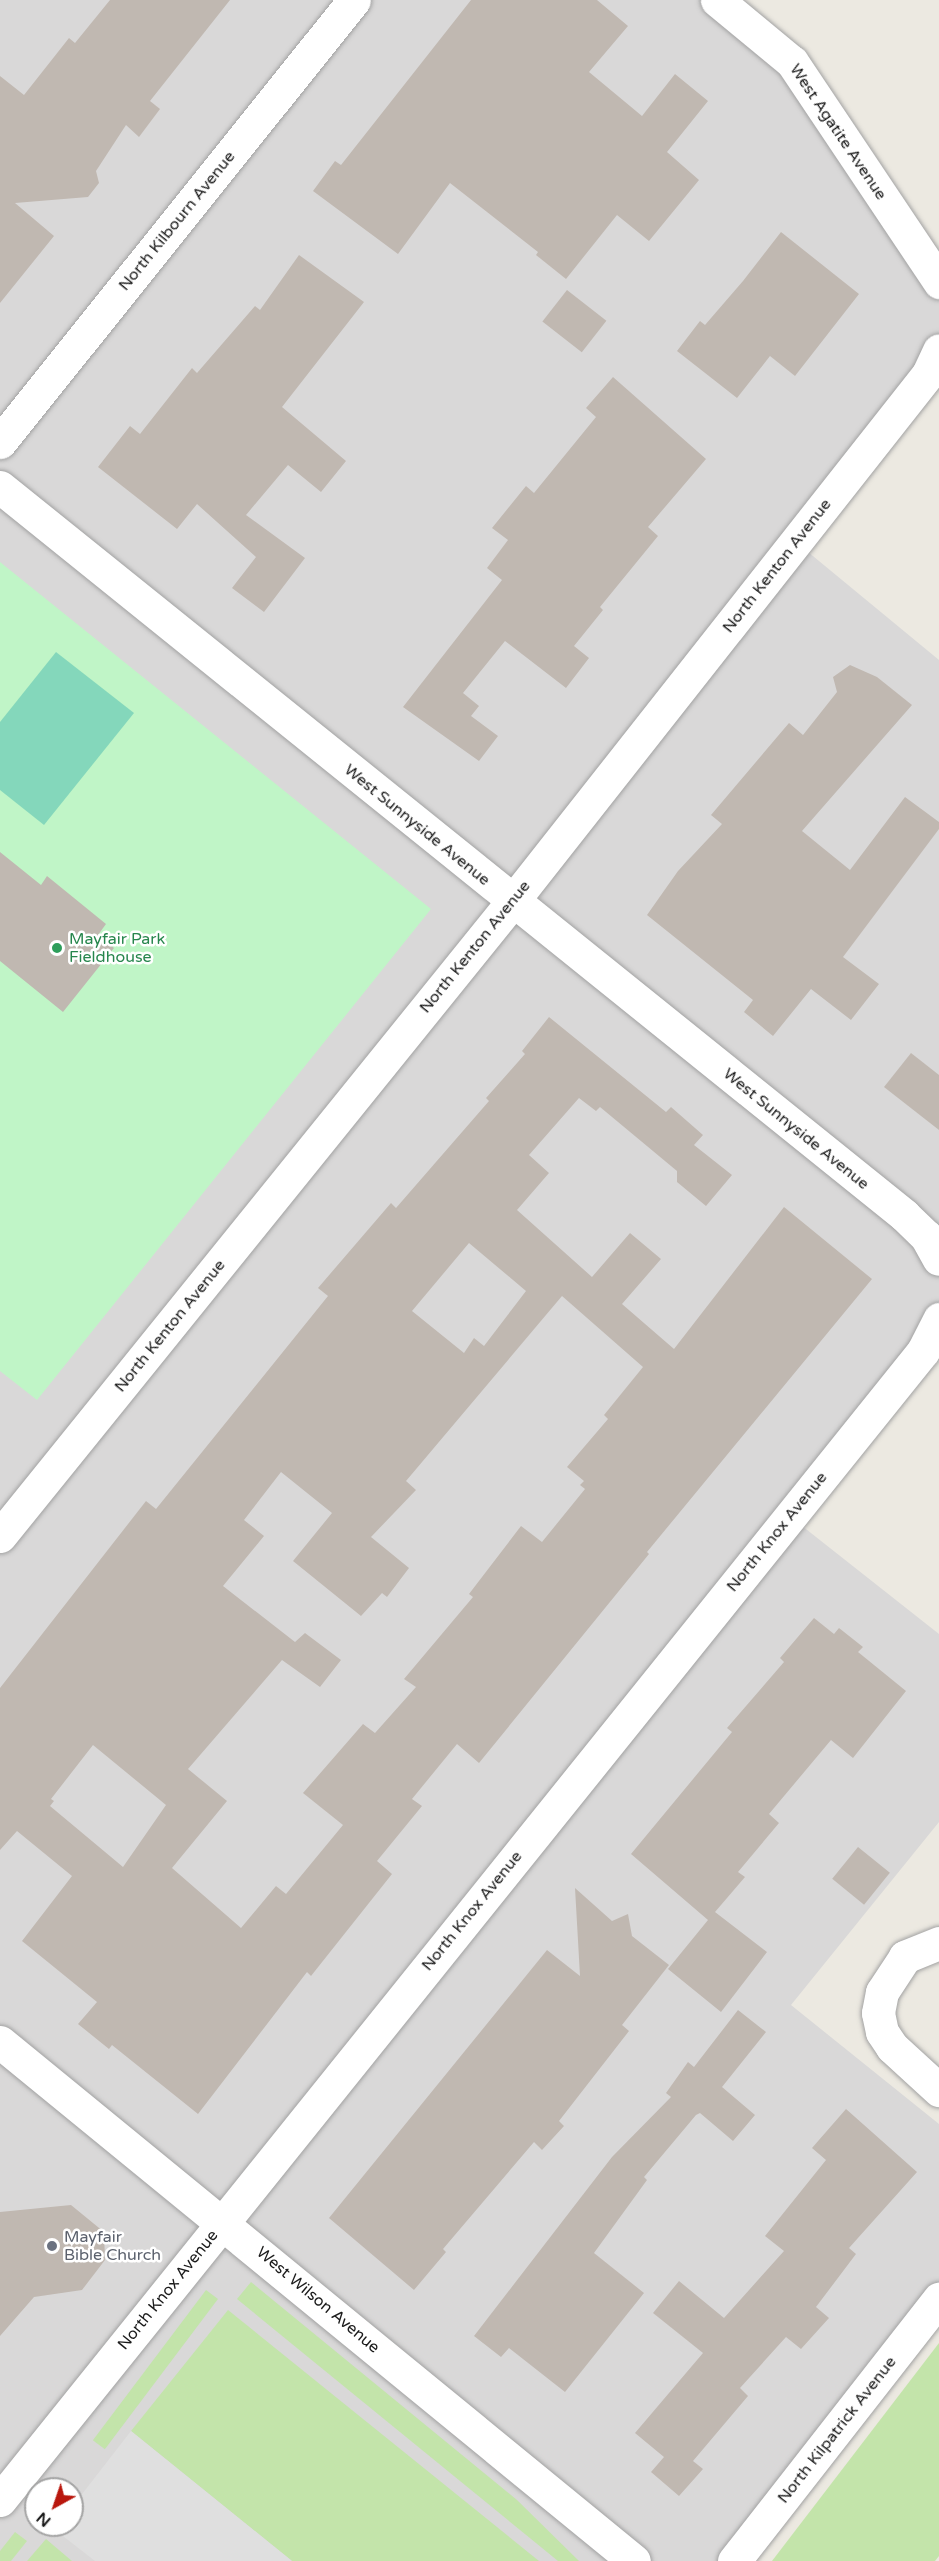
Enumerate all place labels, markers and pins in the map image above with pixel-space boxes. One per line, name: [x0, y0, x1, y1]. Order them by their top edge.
place label: Mayfair Park Fieldhouse: [69, 929, 165, 967]
marker: Mayfair Park Fieldhouse: [50, 941, 64, 955]
place label: Mayfair Bible Church: [64, 2227, 161, 2265]
marker: Mayfair Bible Church: [45, 2239, 59, 2253]

